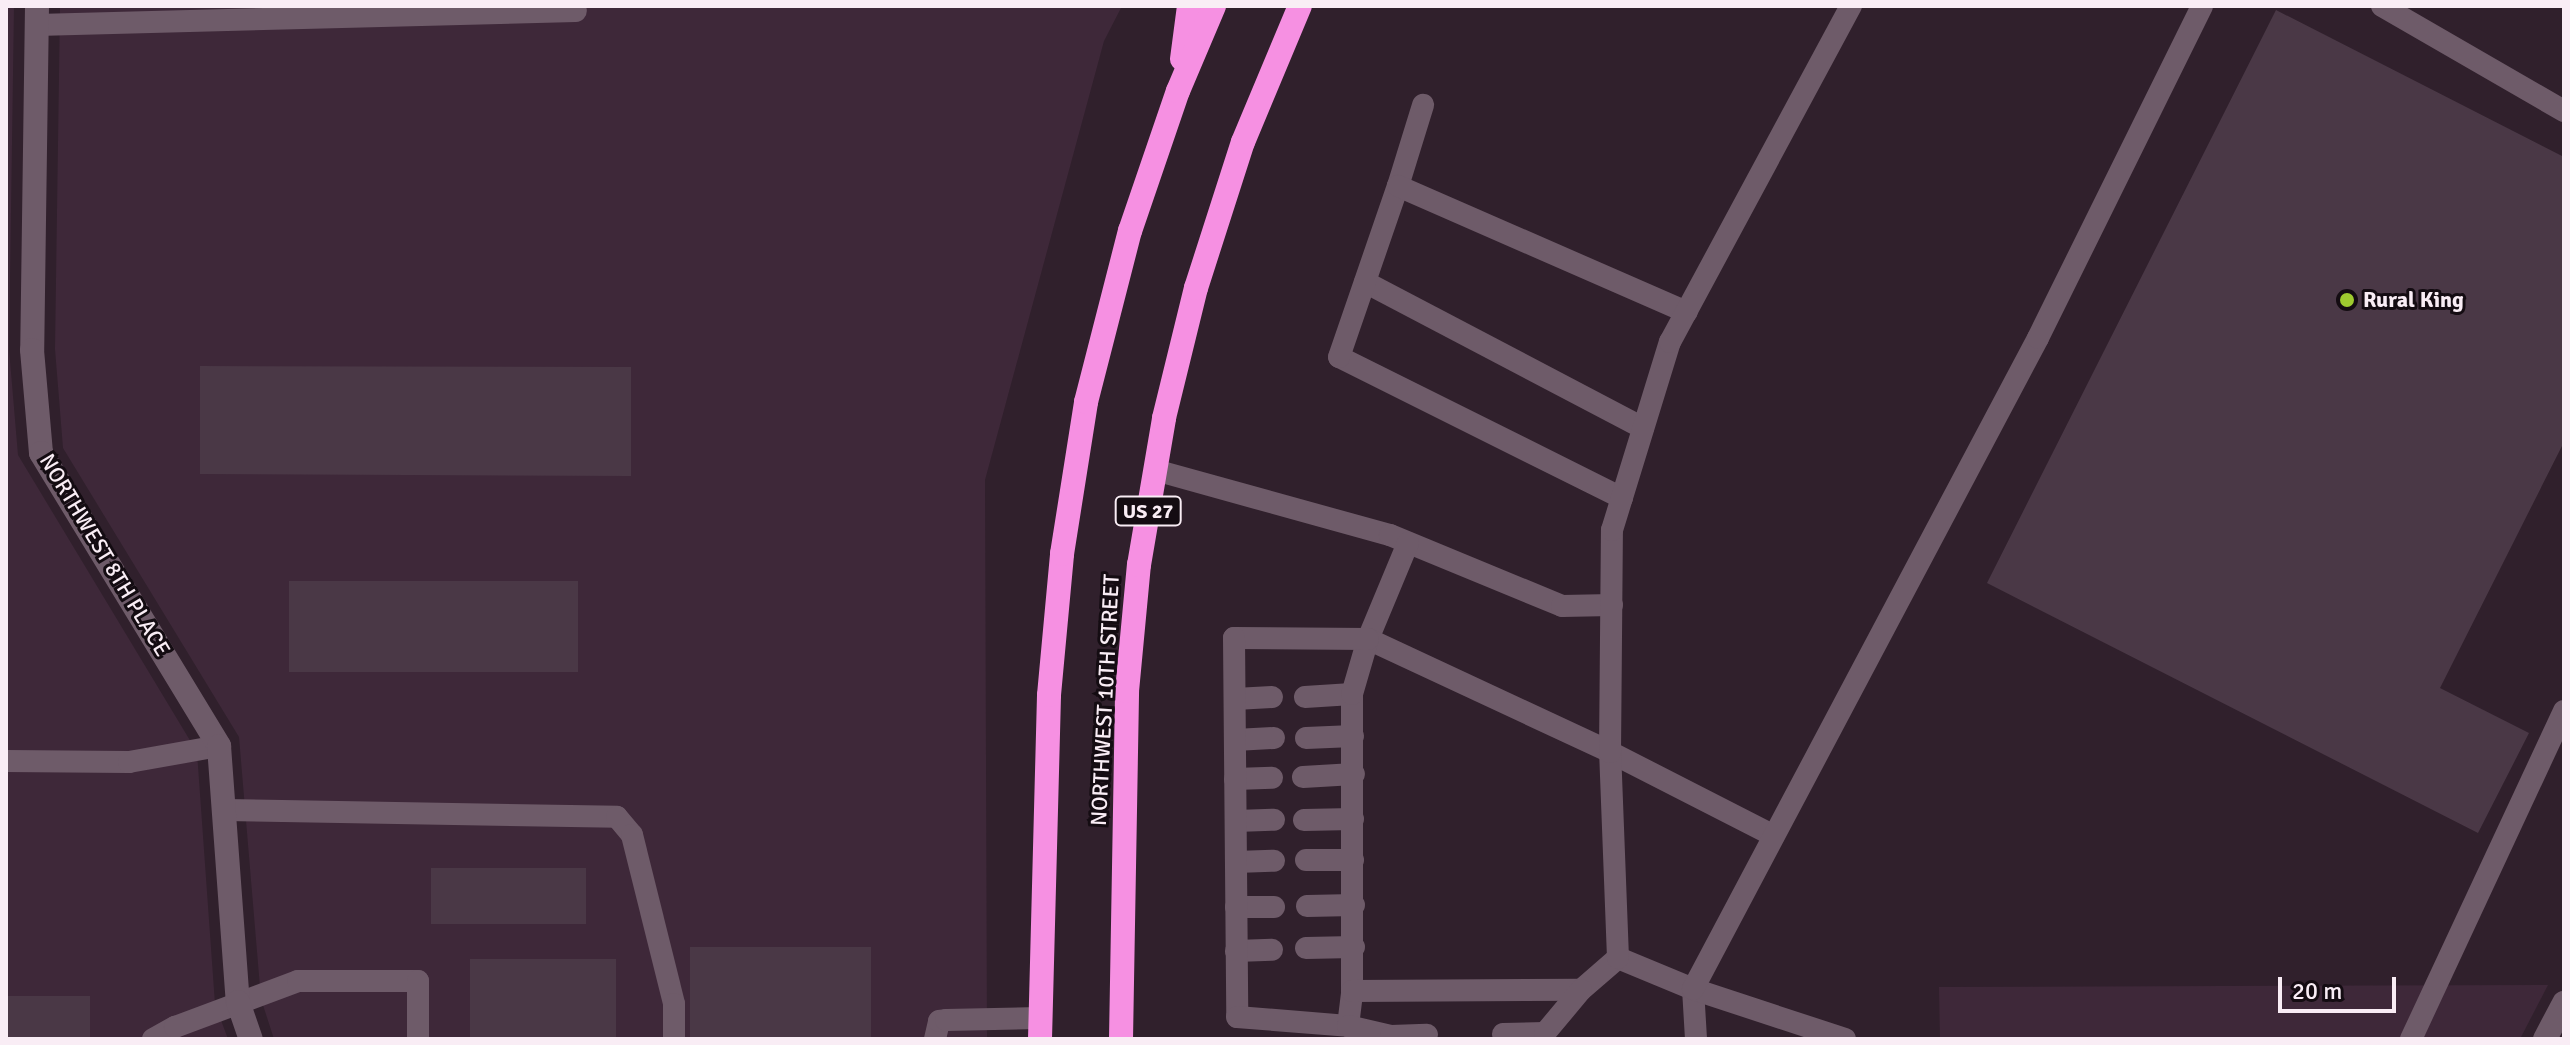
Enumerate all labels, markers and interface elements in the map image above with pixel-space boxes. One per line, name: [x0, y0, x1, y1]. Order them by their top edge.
place label: Rural King: [2363, 287, 2464, 313]
marker: Rural King: [2338, 291, 2356, 309]
street label: NORTHWEST 8TH PLACE: [34, 449, 176, 661]
road number: US 27: [1114, 495, 1182, 527]
street label: NORTHWEST 10TH STREET: [1085, 573, 1125, 827]
scale bar: [2282, 961, 2400, 1011]
text: 20 m: [2292, 976, 2342, 1006]

